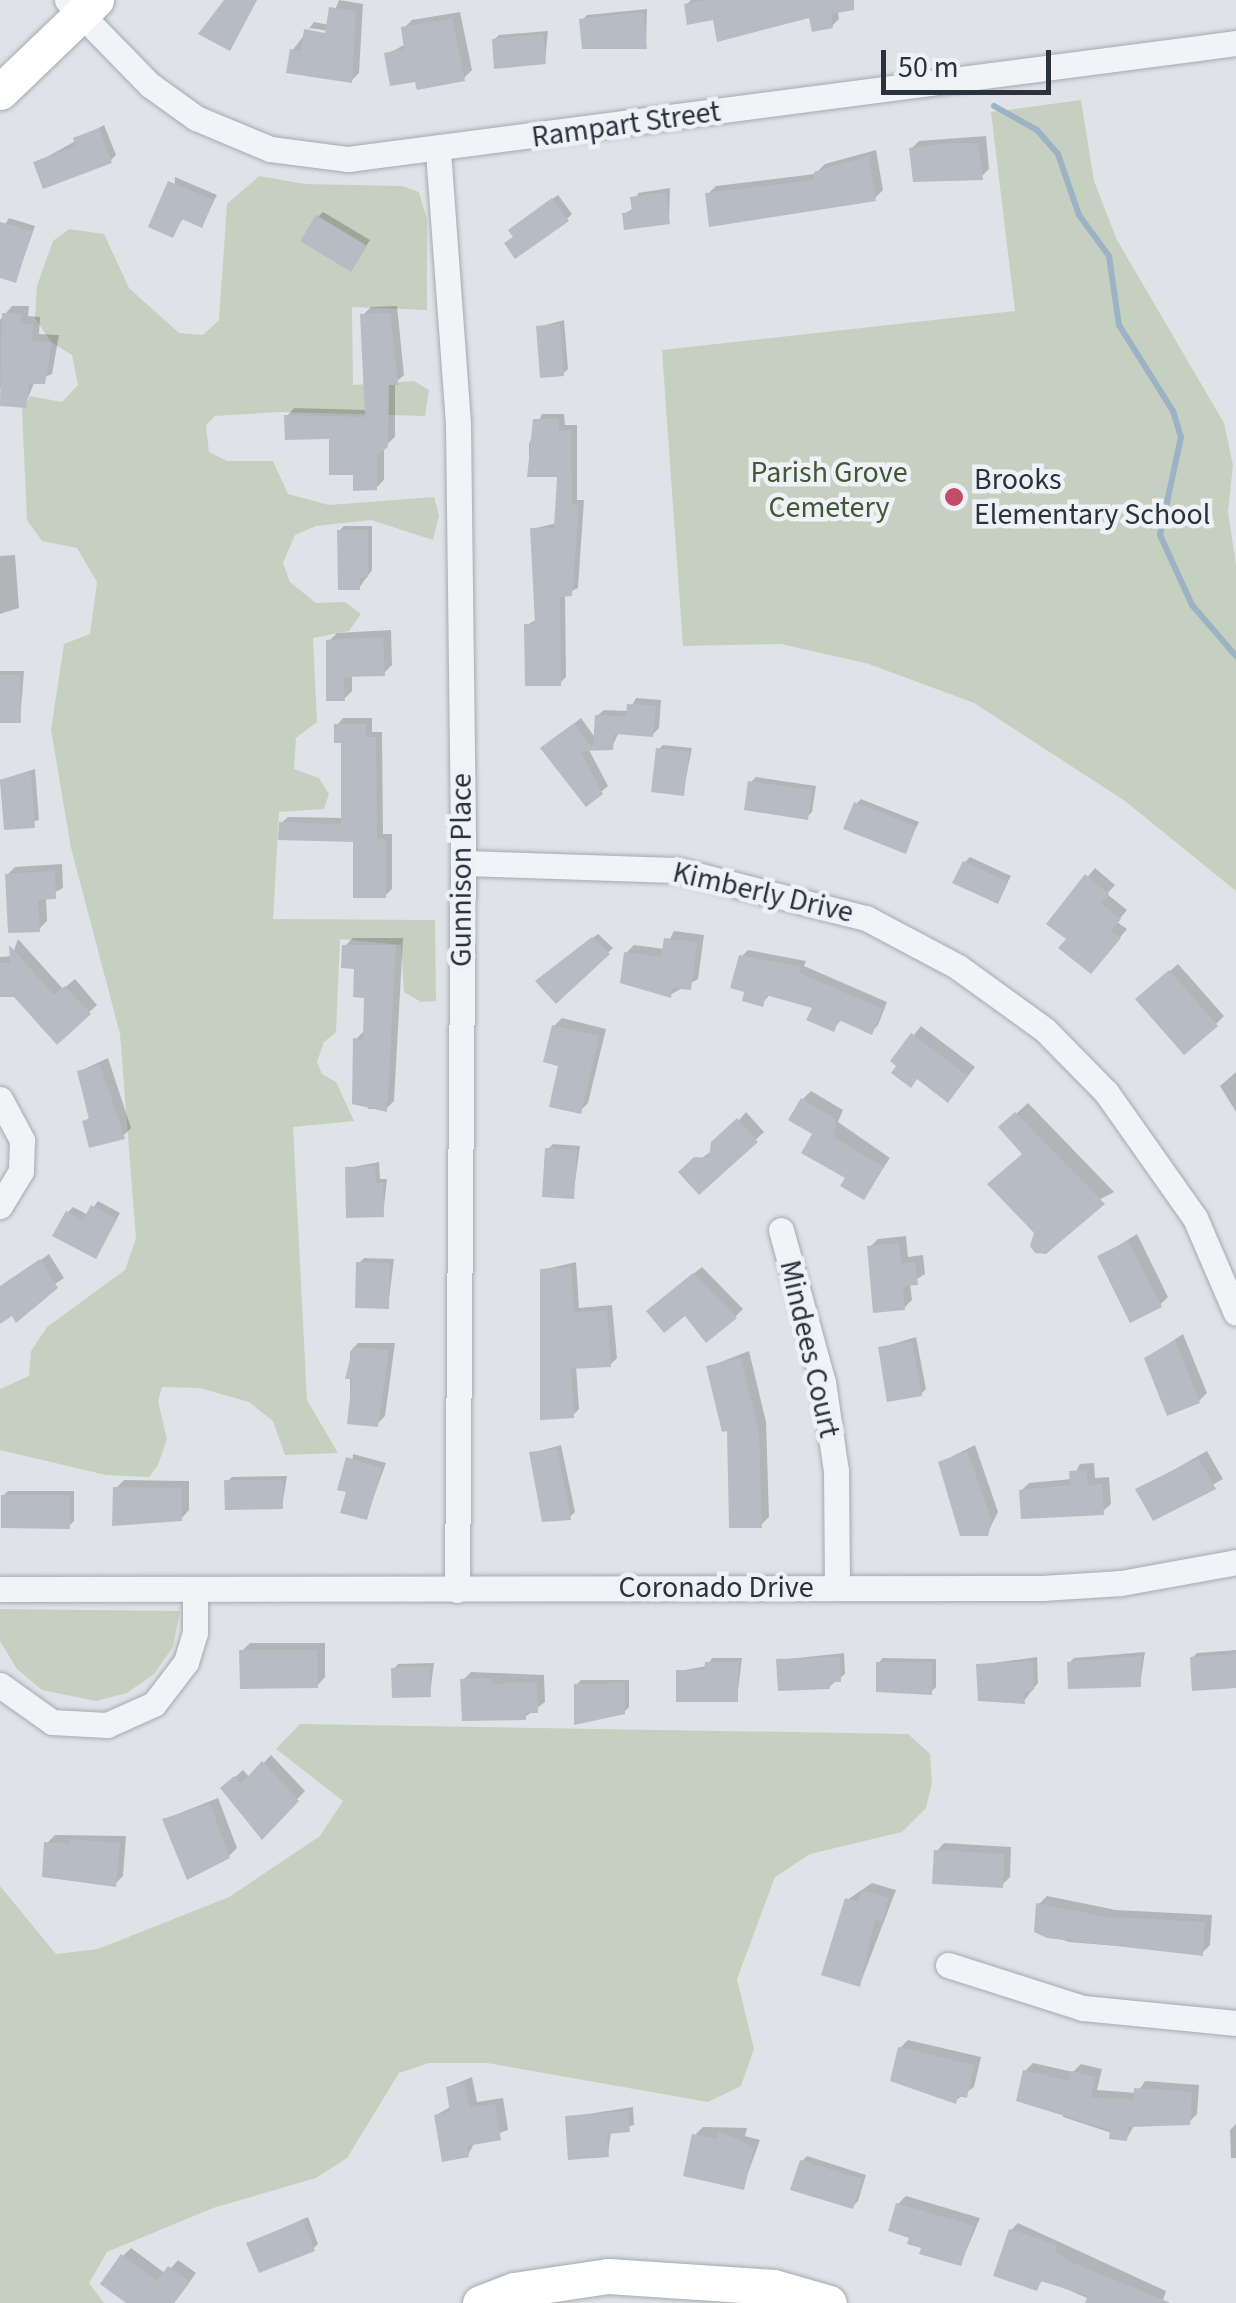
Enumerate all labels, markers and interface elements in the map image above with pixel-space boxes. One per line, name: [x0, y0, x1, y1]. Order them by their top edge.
scale bar: [886, 30, 1056, 92]
text: 50 m: [898, 46, 959, 89]
street label: Rampart Street: [529, 94, 723, 156]
park label: Parish Grove Cemetery: [750, 455, 908, 526]
place label: Brooks Elementary School: [974, 462, 1210, 532]
marker: Brooks Elementary School: [943, 486, 965, 508]
street label: Gunnison Place: [444, 773, 480, 967]
street label: Kimberly Drive: [669, 855, 857, 931]
street label: Mindees Court: [771, 1257, 847, 1441]
street label: Coronado Drive: [618, 1570, 814, 1606]

